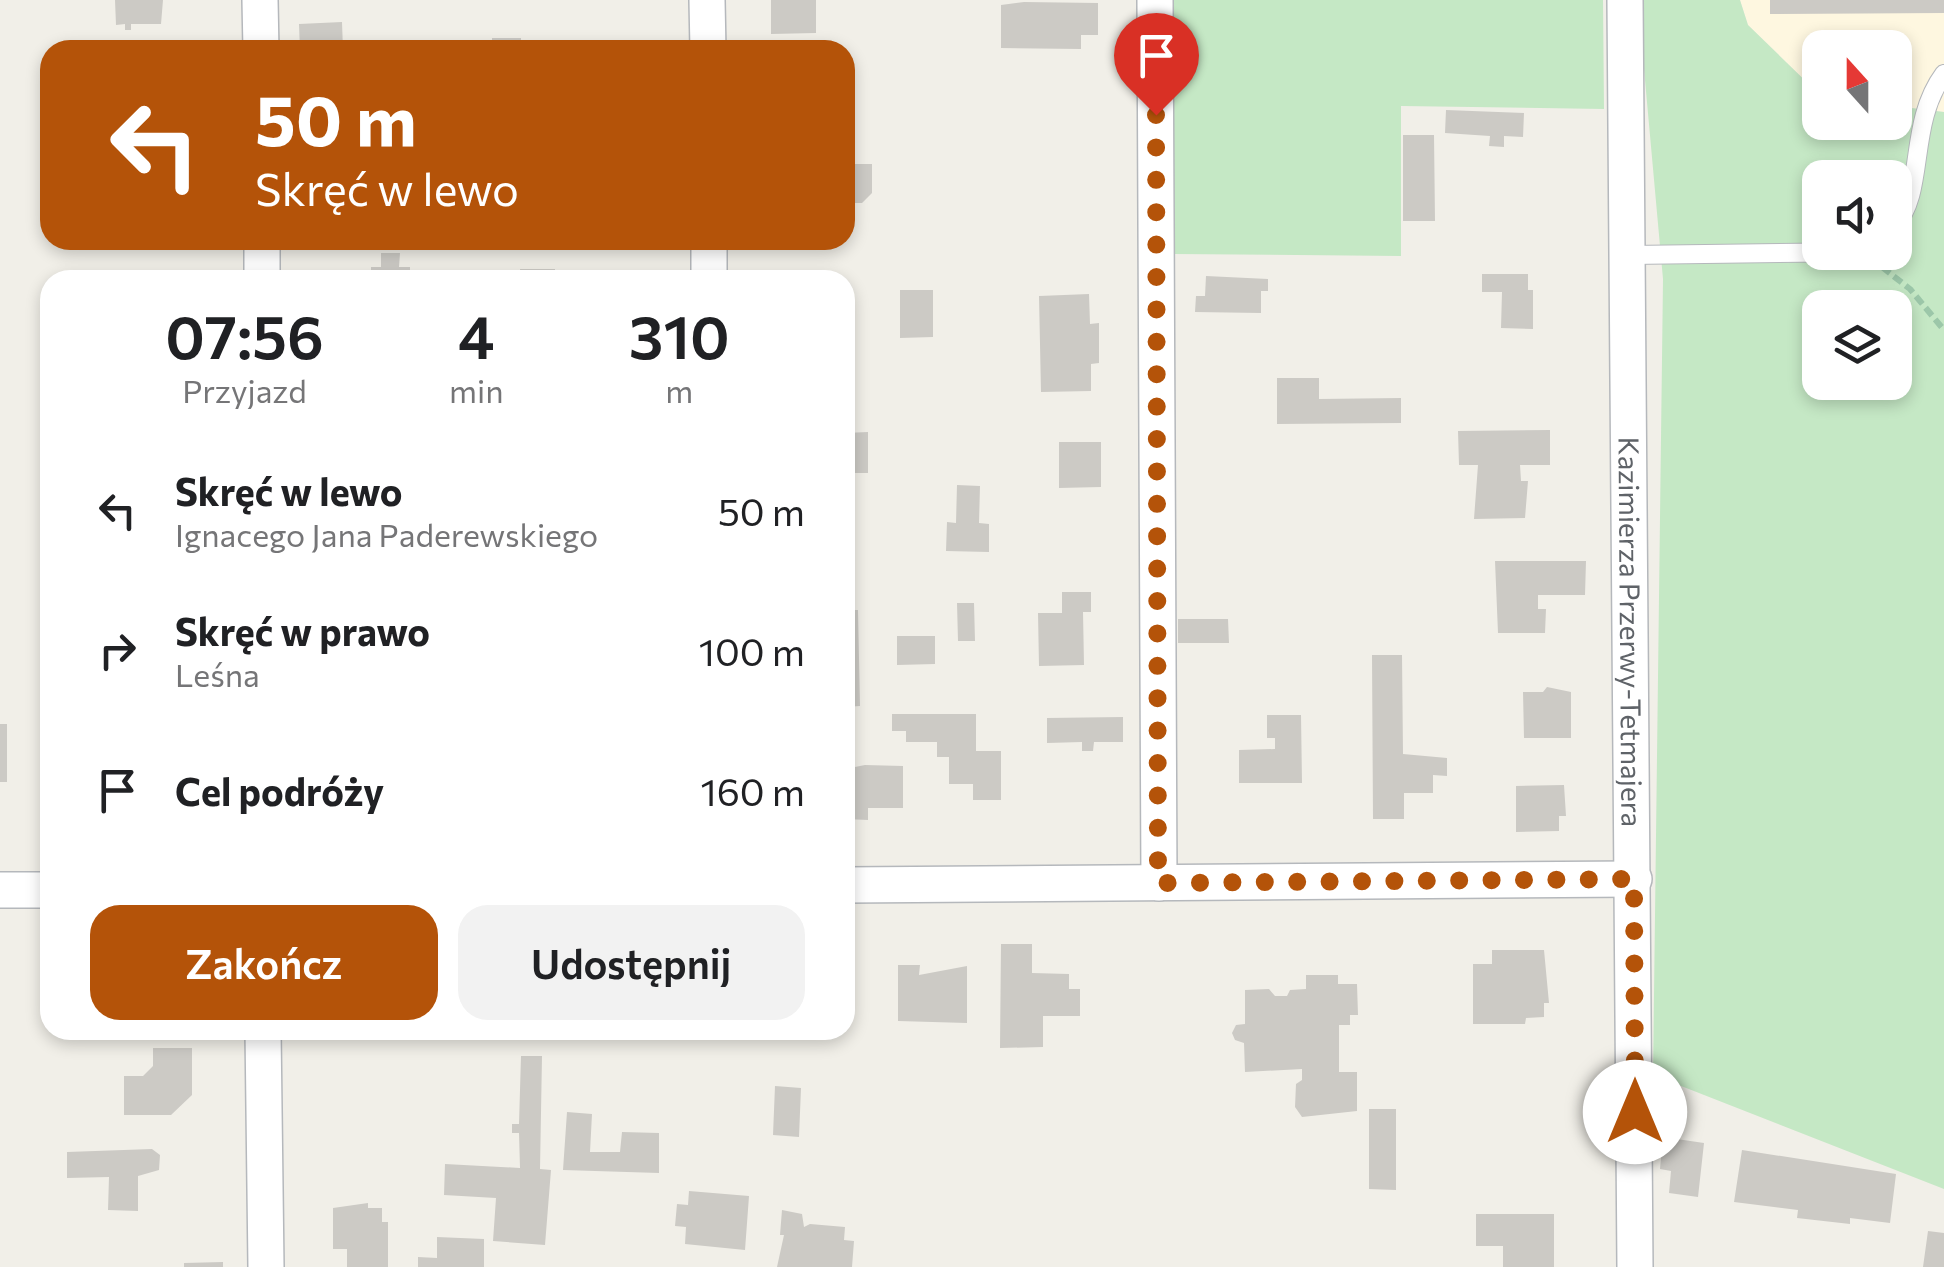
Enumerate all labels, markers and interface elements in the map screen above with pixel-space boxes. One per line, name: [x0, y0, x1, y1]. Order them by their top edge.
pin: [1114, 13, 1199, 116]
icon: arrive: [1129, 28, 1184, 83]
north arrow: [1802, 30, 1912, 140]
map controls: [1802, 30, 1912, 400]
text: 50 m: [255, 75, 417, 160]
icon: left: [90, 80, 220, 210]
text: Skręć w lewo: [255, 160, 519, 215]
button: sound: [1802, 160, 1912, 270]
button: layers: [1802, 290, 1912, 400]
text: 07:56: [165, 298, 324, 371]
text: 4: [458, 298, 495, 371]
text: 310: [629, 298, 730, 371]
text: Przyjazd: [182, 370, 307, 410]
text: min: [449, 370, 504, 410]
text: m: [665, 370, 693, 410]
street label: Kazimierza Przerwy-Tetmajera: [1612, 437, 1650, 827]
text: Skręć w lewo: [175, 467, 402, 514]
icon: left: [90, 483, 145, 538]
text: 50 m: [718, 487, 805, 534]
text: Ignacego Jana Paderewskiego: [175, 514, 598, 554]
text: Skręć w prawo: [175, 607, 430, 654]
icon: right: [90, 623, 145, 678]
text: 100 m: [699, 627, 805, 674]
text: Leśna: [175, 654, 260, 694]
icon: arrive: [90, 763, 145, 818]
text: Cel podróży: [175, 767, 384, 814]
text: 160 m: [700, 767, 805, 814]
button: Zakończ: [90, 905, 438, 1020]
button: Udostępnij: [458, 905, 805, 1020]
position arrow: [1583, 1060, 1687, 1164]

